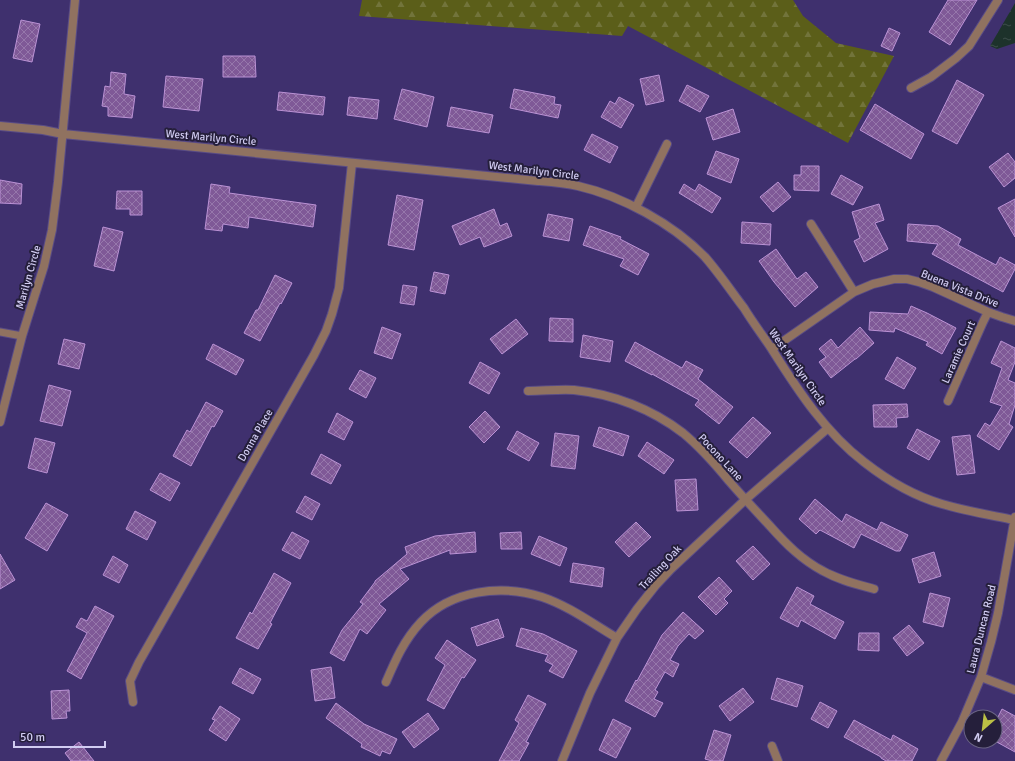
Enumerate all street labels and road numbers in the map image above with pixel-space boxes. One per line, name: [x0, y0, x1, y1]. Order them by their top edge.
street label: West Marilyn Circle: [165, 127, 257, 148]
street label: West Marilyn Circle: [488, 158, 580, 183]
street label: Marilyn Circle: [13, 244, 44, 310]
street label: Buena Vista Drive: [919, 267, 1001, 310]
street label: Laramie Court: [939, 319, 978, 385]
street label: West Marilyn Circle: [766, 326, 829, 408]
street label: Donna Place: [235, 407, 276, 464]
street label: Pocono Lane: [696, 431, 746, 483]
street label: Trailing Oak: [637, 542, 685, 592]
street label: Laura Duncan Road: [964, 583, 999, 675]

